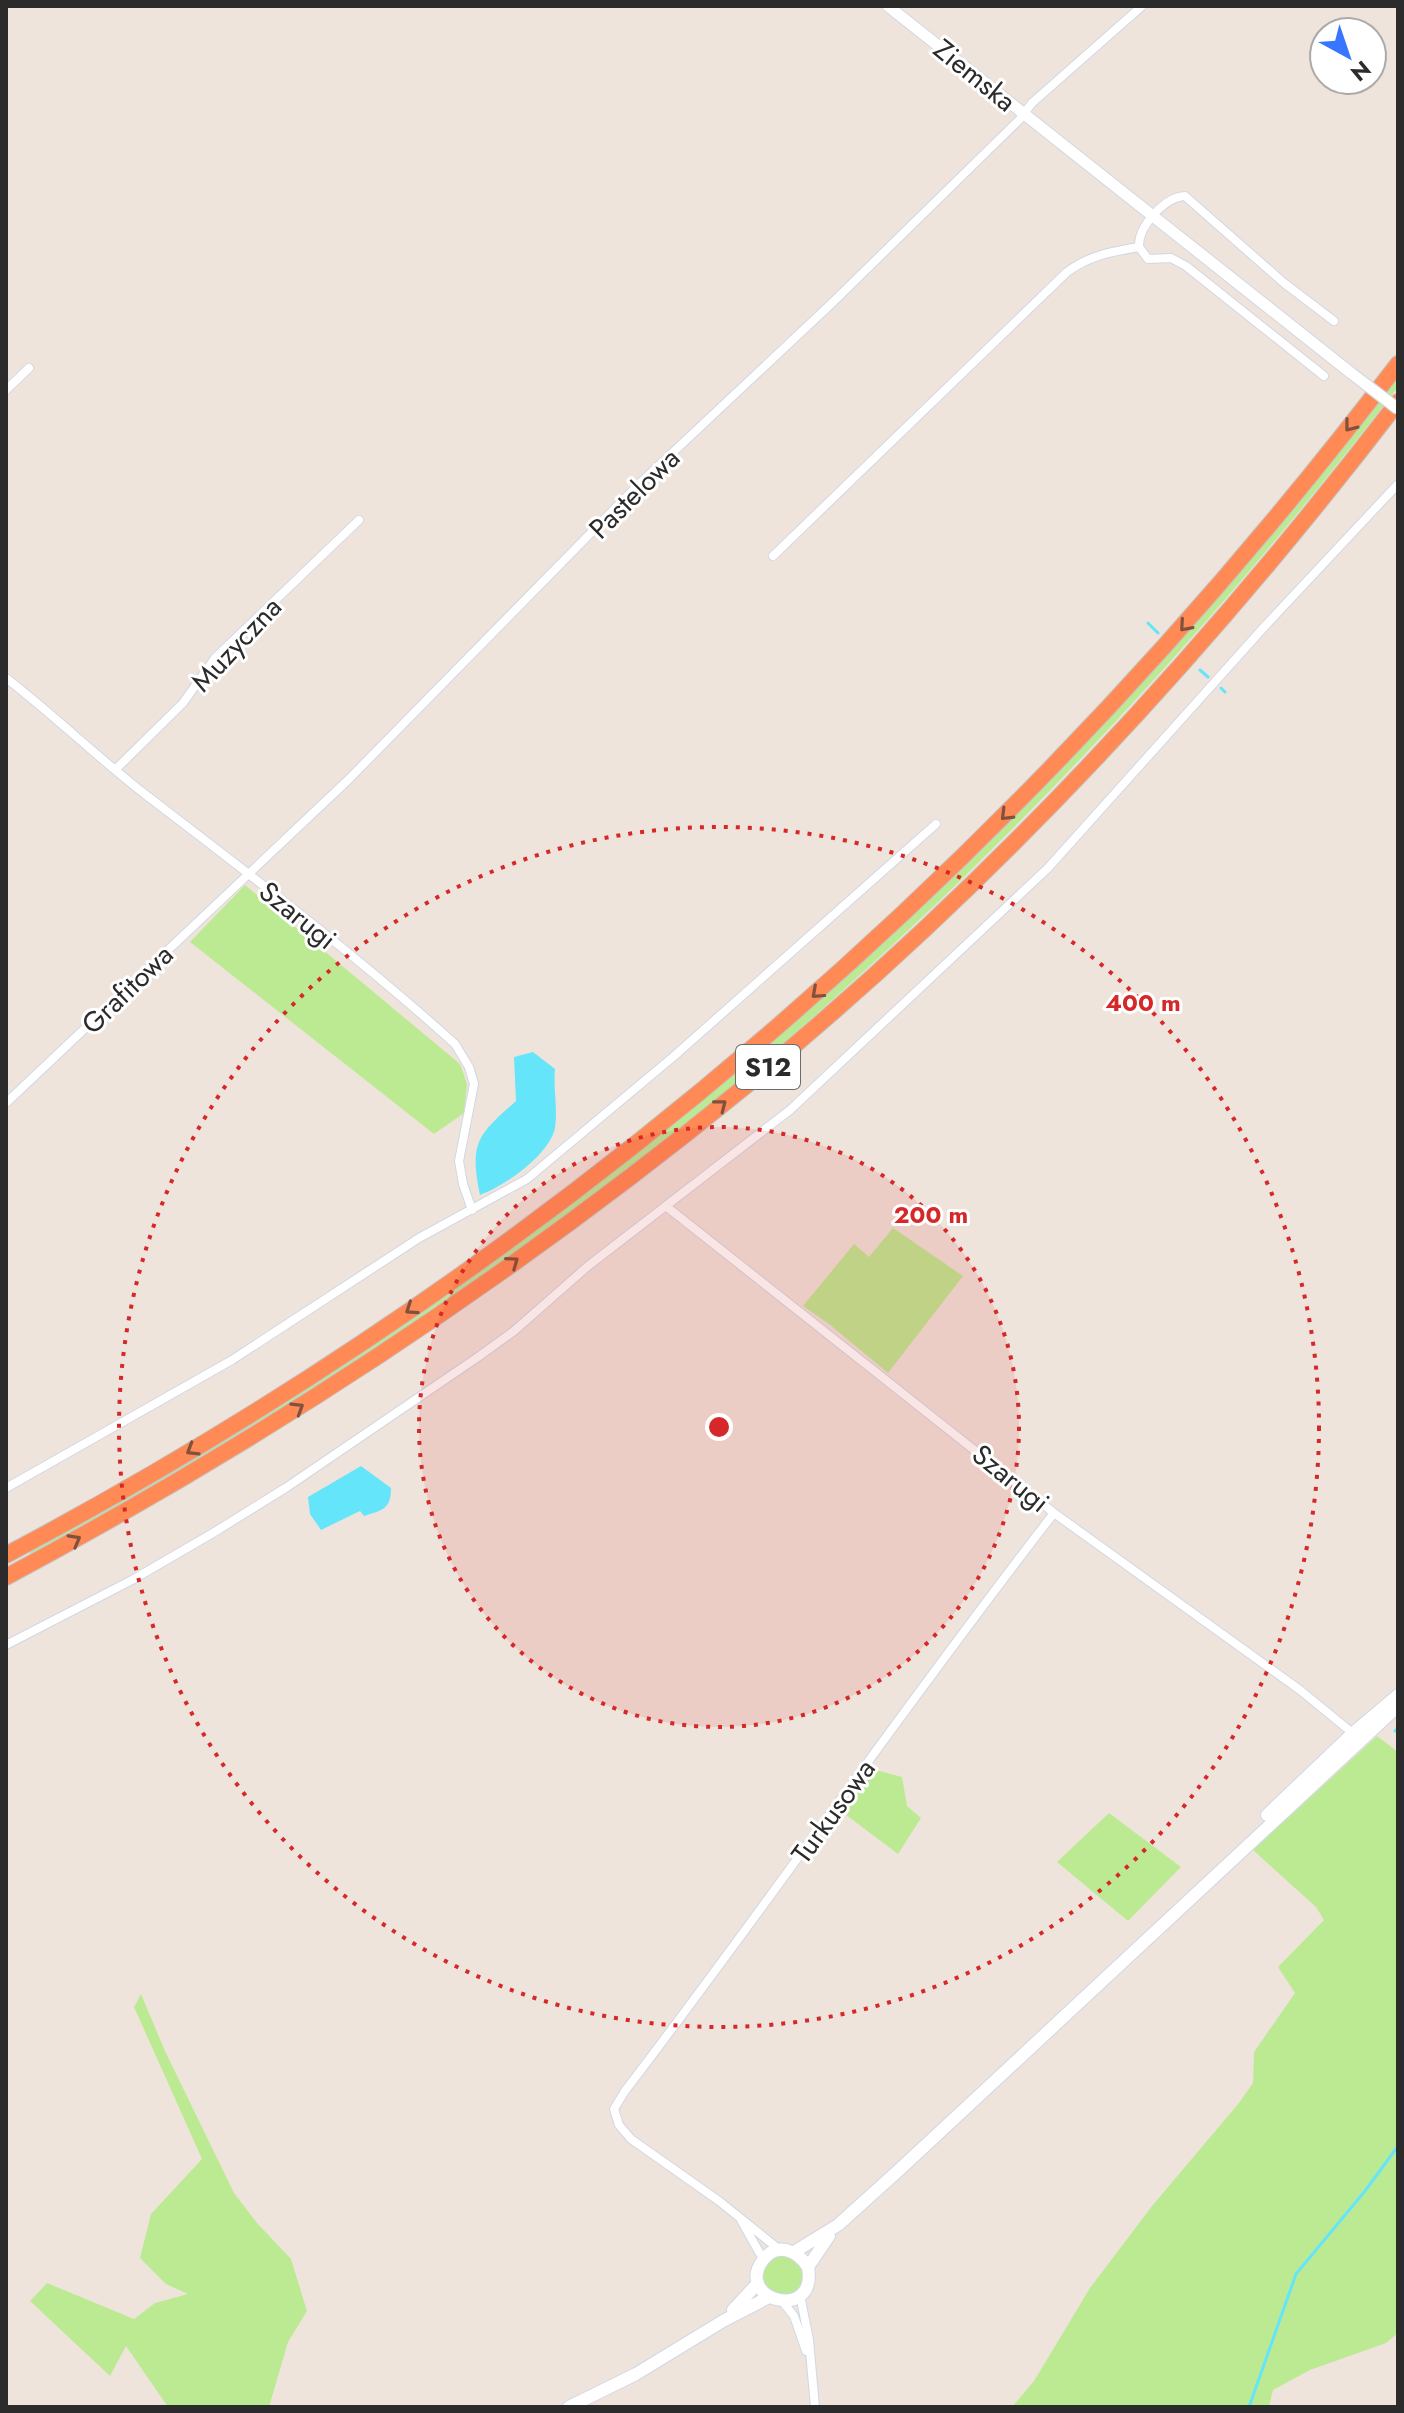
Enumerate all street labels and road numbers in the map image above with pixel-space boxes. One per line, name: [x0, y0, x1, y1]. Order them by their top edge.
street label: Ziemska: [925, 29, 1025, 121]
street label: Pastelowa: [579, 438, 689, 548]
street label: Muzyczna: [181, 588, 291, 701]
street label: Szarugi: [250, 871, 345, 959]
street label: Grafitowa: [72, 935, 183, 1044]
road number: S12: [736, 1045, 800, 1089]
street label: Szarugi: [963, 1434, 1058, 1522]
street label: Turkusowa: [781, 1751, 885, 1872]

